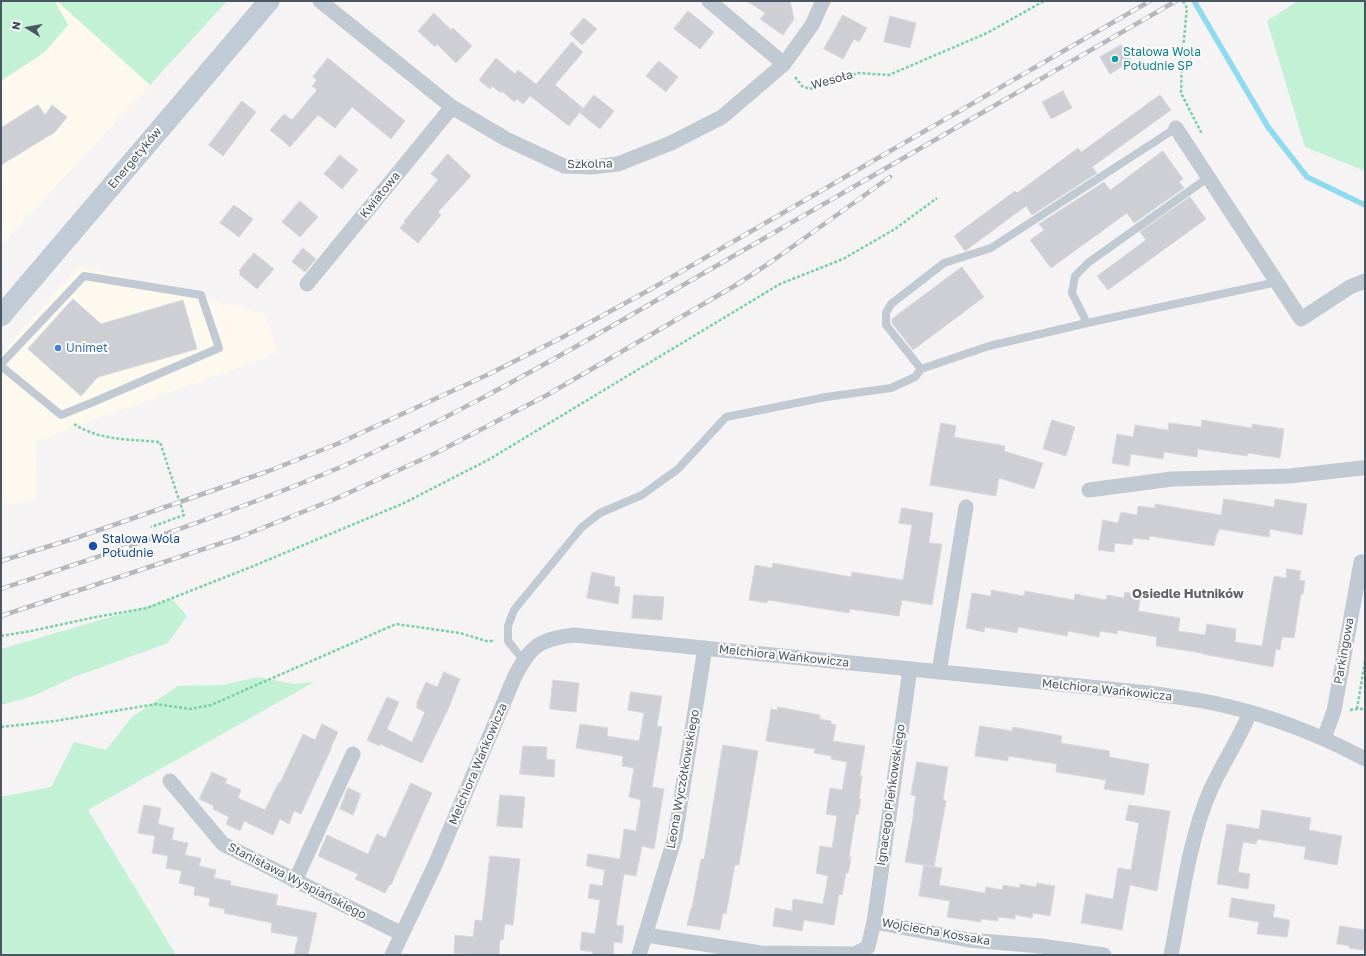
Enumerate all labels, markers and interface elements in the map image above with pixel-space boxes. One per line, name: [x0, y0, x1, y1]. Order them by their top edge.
north arrow: [8, 8, 48, 48]
text: N: [9, 20, 23, 31]
place label: Stalowa Wola Południe SP: [1123, 45, 1201, 73]
marker: Stalowa Wola Południe SP: [1110, 54, 1120, 64]
street label: Wesoła: [810, 67, 854, 93]
street label: Energetyków: [105, 124, 165, 192]
street label: Szkolna: [567, 156, 613, 172]
street label: Kwiatowa: [357, 169, 403, 221]
place label: Unimet: [66, 341, 108, 355]
marker: Unimet: [53, 343, 63, 353]
place label: Stalowa Wola Południe: [102, 532, 180, 560]
marker: Stalowa Wola Południe: [87, 540, 99, 552]
district label: Osiedle Hutników: [1132, 586, 1244, 602]
street label: Parkingowa: [1331, 617, 1357, 685]
street label: Melchiora Wańkowicza: [718, 642, 850, 670]
street label: Melchiora Wańkowicza: [1041, 676, 1173, 704]
street label: Melchiora Wańkowicza: [446, 701, 510, 827]
street label: Leona Wyczółkowskiego: [664, 708, 702, 850]
street label: Ignacego Pieńkowskiego: [874, 723, 908, 867]
street label: Stanisława Wyspiańskiego: [225, 840, 369, 922]
street label: Wojciecha Kossaka: [881, 915, 991, 949]

